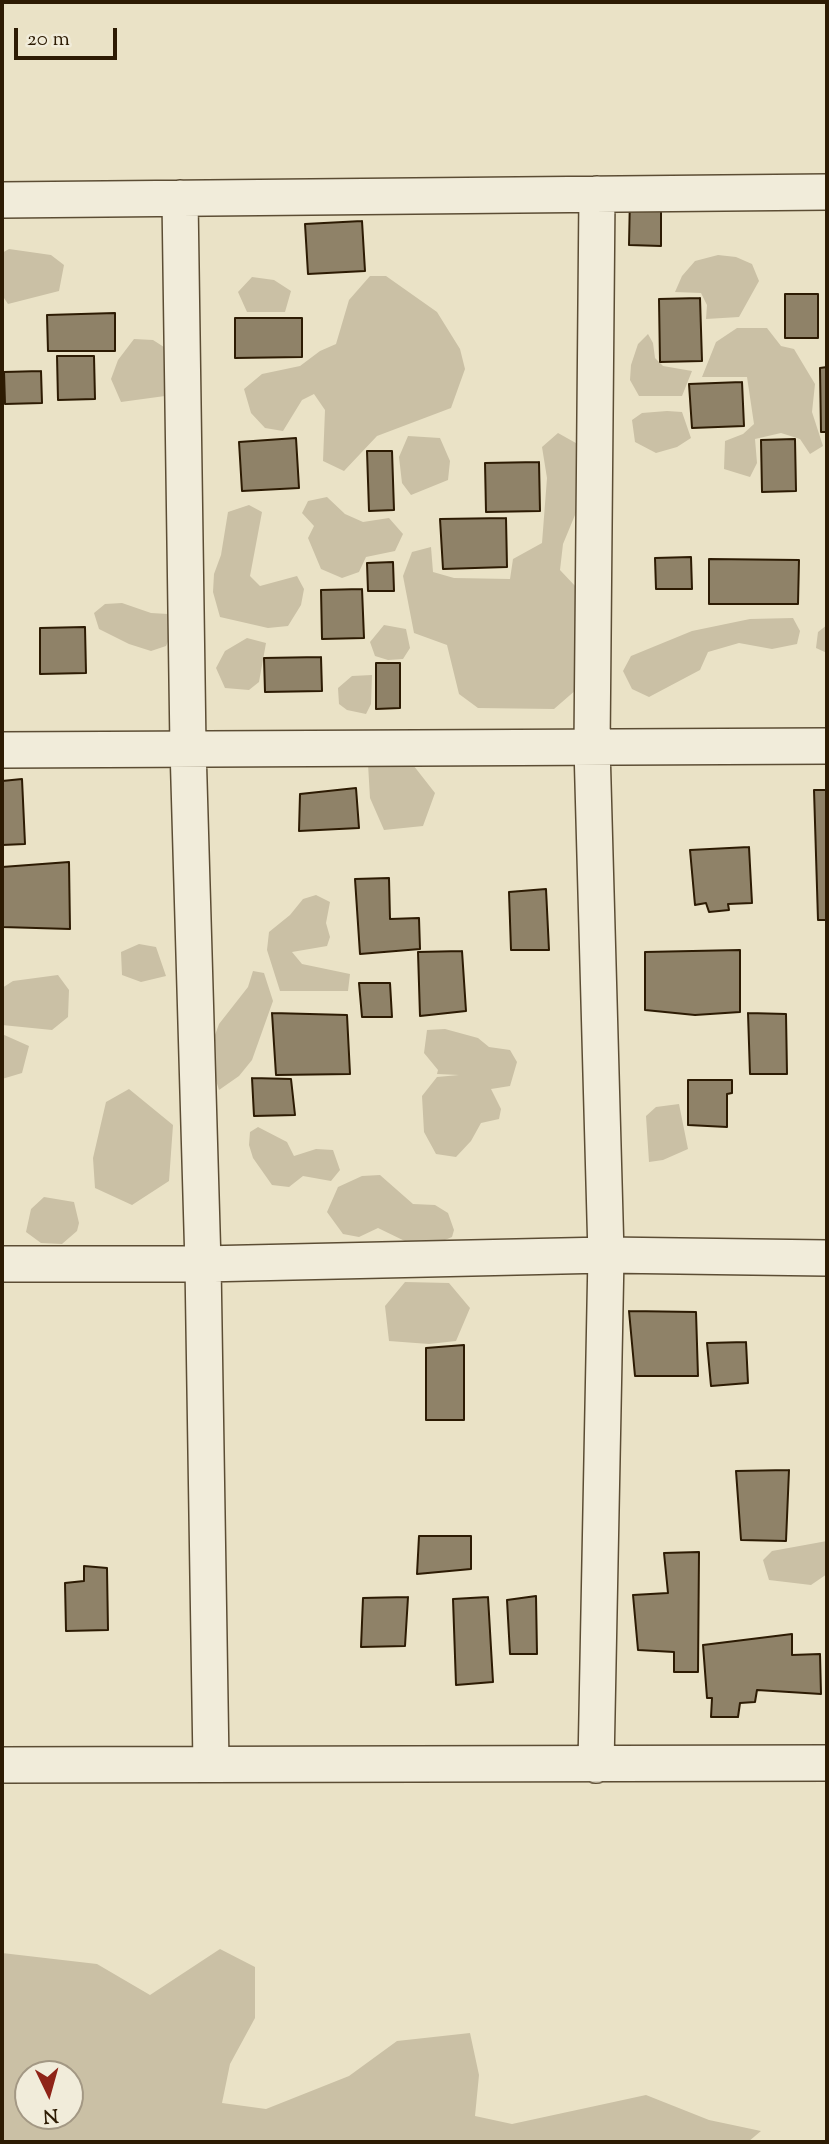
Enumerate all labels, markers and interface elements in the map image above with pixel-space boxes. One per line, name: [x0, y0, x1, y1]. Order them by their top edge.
scale bar: [18, 14, 121, 58]
text: 20 m: [27, 25, 70, 55]
north arrow: [14, 2060, 84, 2130]
text: N: [42, 2100, 59, 2129]

